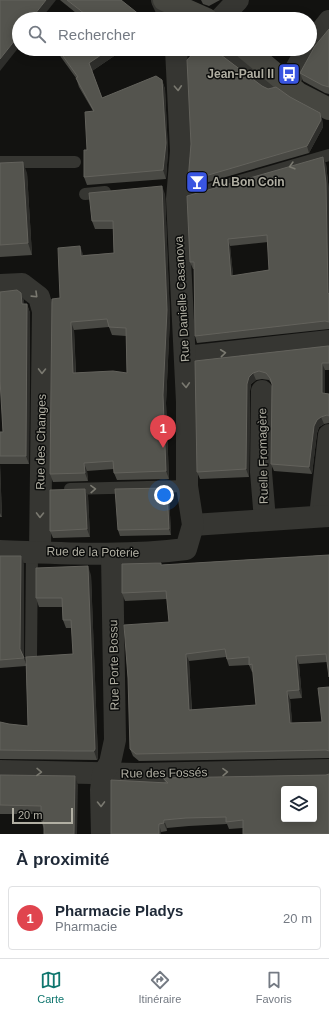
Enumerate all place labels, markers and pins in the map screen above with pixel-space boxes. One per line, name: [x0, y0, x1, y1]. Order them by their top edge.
bus stop icon: Jean-Paul II: [276, 61, 302, 87]
place label: Jean-Paul II: [207, 67, 274, 81]
bar icon: Au Bon Coin: [184, 169, 210, 195]
place label: Au Bon Coin: [212, 175, 285, 189]
pin: 1: [150, 415, 176, 448]

